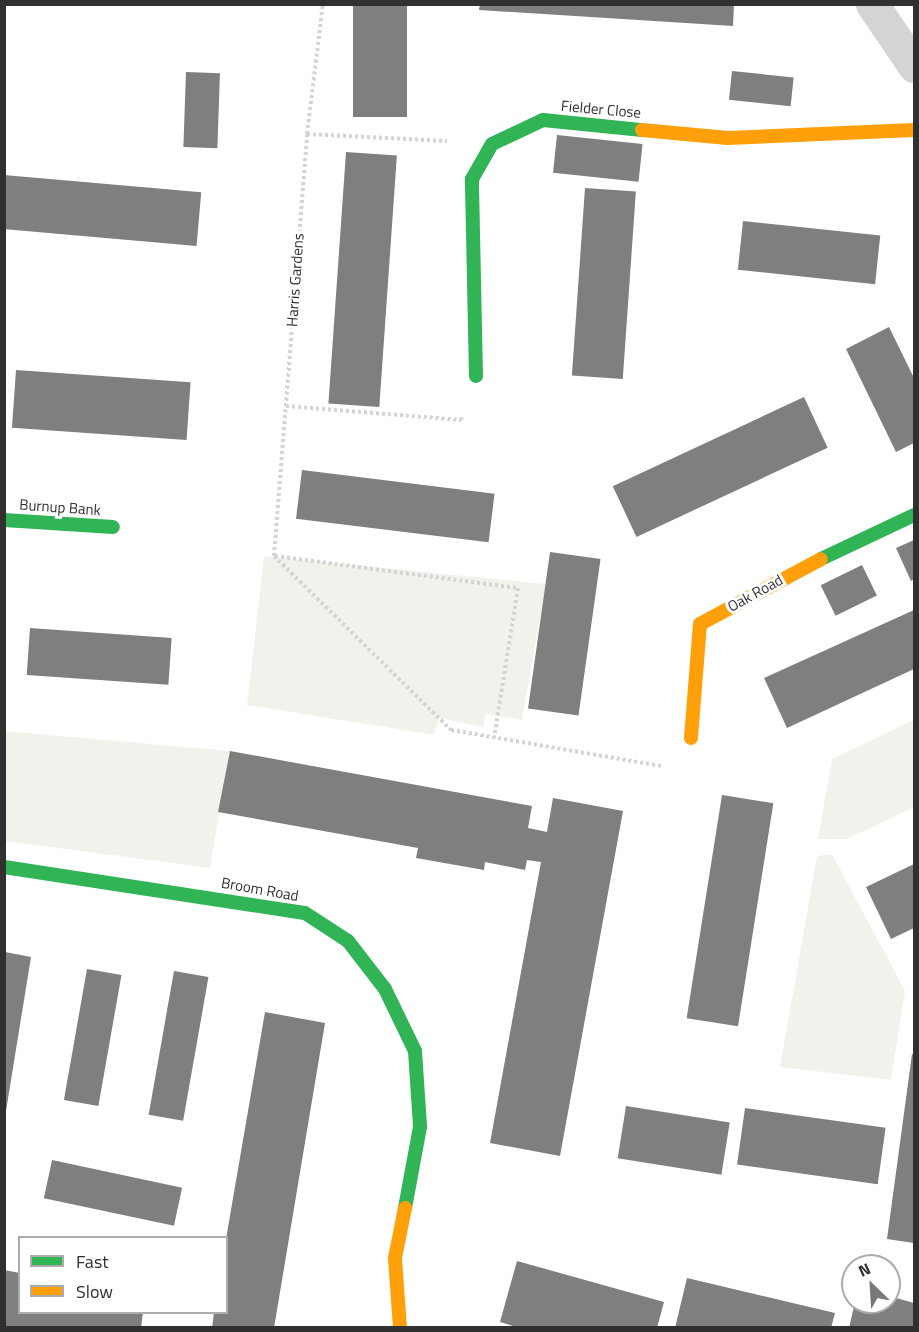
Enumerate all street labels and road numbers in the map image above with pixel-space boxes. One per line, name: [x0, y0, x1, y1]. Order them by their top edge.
street label: Fielder Close: [560, 97, 642, 121]
street label: Harris Gardens: [283, 233, 307, 327]
street label: Burnup Bank: [19, 495, 101, 519]
street label: Oak Road: [724, 570, 786, 616]
street label: Broom Road: [220, 873, 300, 905]

